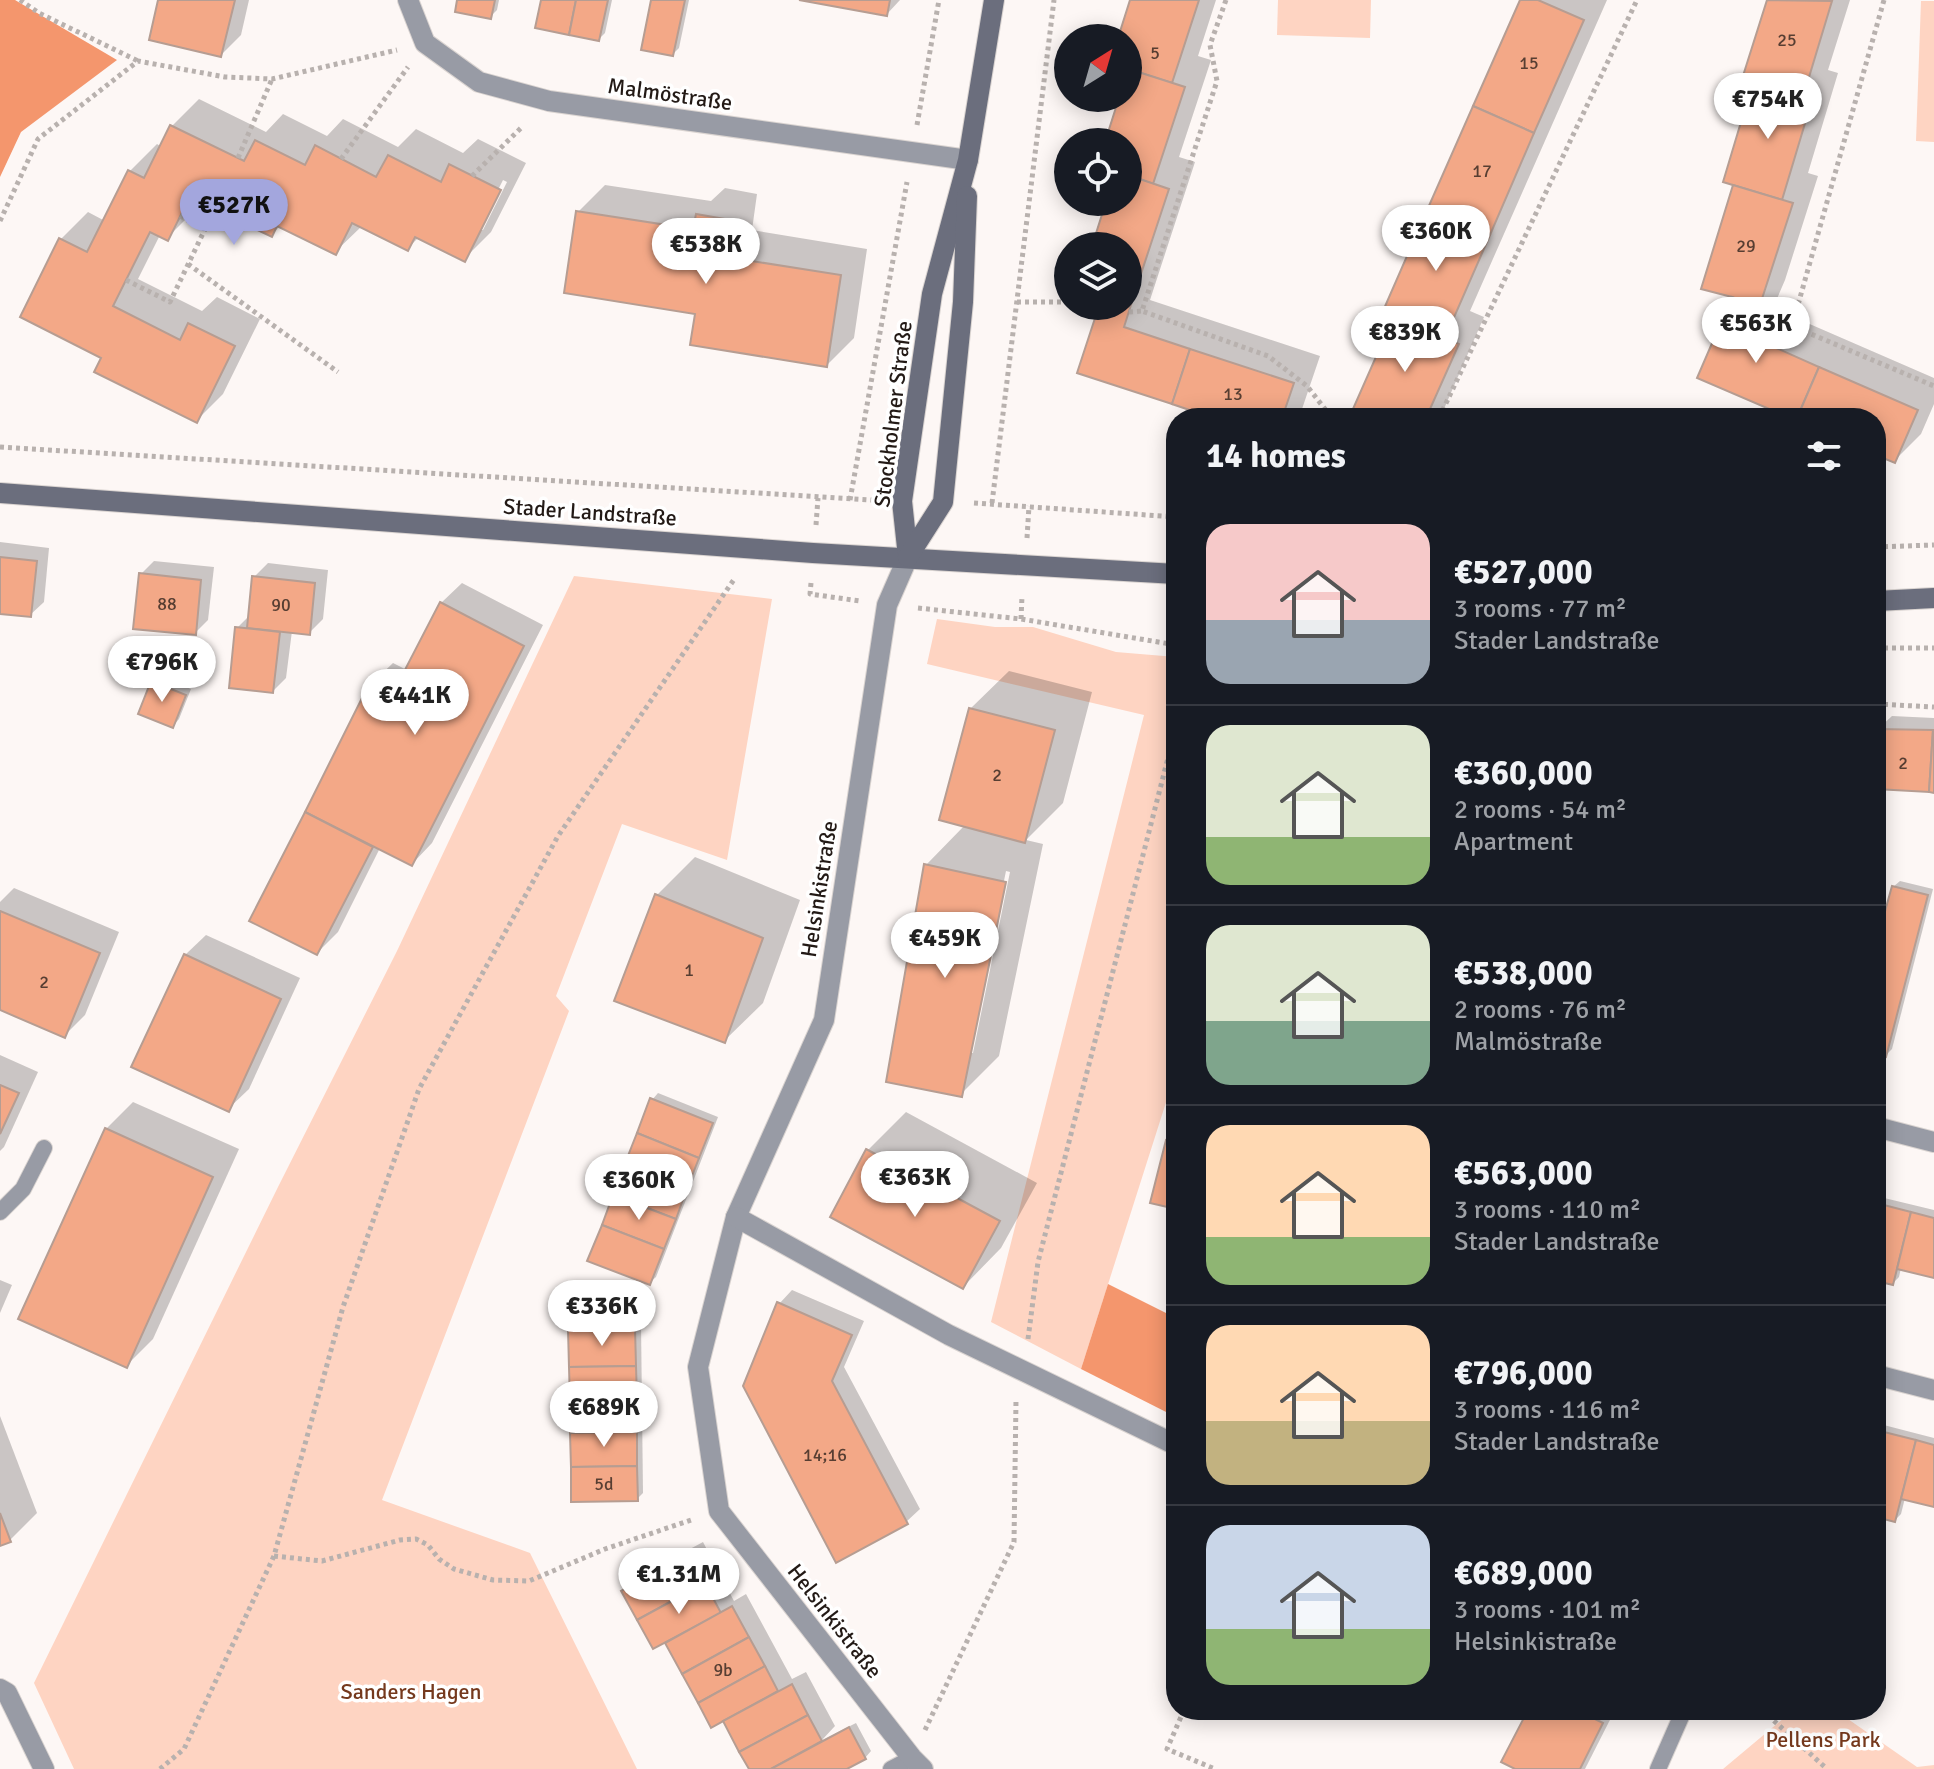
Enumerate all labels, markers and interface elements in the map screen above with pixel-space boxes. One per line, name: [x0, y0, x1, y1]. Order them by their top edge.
north arrow: [1054, 24, 1142, 112]
map controls: [1054, 24, 1142, 320]
house number: 25: [1777, 29, 1797, 51]
house number: 5: [1150, 42, 1160, 64]
house number: 15: [1519, 52, 1539, 74]
street label: Malmöstraße: [606, 72, 734, 116]
pin: €754K: [1712, 73, 1824, 141]
text: €754K: [1732, 83, 1804, 115]
button: locate: [1054, 128, 1142, 216]
house number: 17: [1472, 160, 1492, 182]
pin: €527K: [178, 179, 290, 247]
text: €527K: [198, 189, 270, 221]
pin: €360K: [1380, 205, 1492, 273]
text: €360K: [1400, 215, 1472, 247]
pin: €538K: [650, 218, 762, 286]
text: €538K: [670, 228, 742, 260]
button: layers: [1054, 232, 1142, 320]
house number: 29: [1736, 235, 1756, 257]
pin: €563K: [1700, 297, 1812, 365]
pin: €839K: [1349, 306, 1461, 374]
text: €563K: [1720, 307, 1792, 339]
text: €839K: [1369, 316, 1441, 348]
street label: Stockholmer Straße: [868, 319, 918, 509]
house number: 13: [1223, 383, 1243, 405]
icon: filters: [1802, 434, 1846, 478]
text: 14 homes: [1206, 435, 1346, 477]
street label: Stader Landstraße: [502, 492, 678, 532]
text: €527,000: [1454, 551, 1593, 593]
icon: home: [1270, 556, 1366, 652]
house number: 88: [157, 593, 177, 615]
text: 3 rooms · 77 m²: [1454, 593, 1627, 625]
house number: 90: [271, 594, 291, 616]
text: Stader Landstraße: [1454, 625, 1660, 657]
pin: €796K: [106, 636, 218, 704]
text: €796K: [126, 646, 198, 678]
pin: €441K: [359, 669, 471, 737]
text: €441K: [379, 679, 451, 711]
text: €360,000: [1454, 752, 1593, 794]
house number: 2: [1898, 752, 1908, 774]
icon: home: [1270, 757, 1366, 853]
house number: 2: [992, 764, 1002, 786]
text: 2 rooms · 54 m²: [1454, 794, 1627, 826]
street label: Helsinkistraße: [795, 819, 843, 959]
text: Apartment: [1454, 826, 1573, 858]
pin: €459K: [889, 912, 1001, 980]
text: €459K: [909, 922, 981, 954]
text: €538,000: [1454, 952, 1593, 994]
icon: home: [1270, 957, 1366, 1053]
house number: 1: [684, 959, 694, 981]
house number: 2: [39, 971, 49, 993]
text: 2 rooms · 76 m²: [1454, 994, 1627, 1026]
text: Malmöstraße: [1454, 1026, 1602, 1058]
pin: €363K: [859, 1151, 971, 1219]
text: €563,000: [1454, 1152, 1593, 1194]
pin: €360K: [583, 1154, 695, 1222]
icon: home: [1270, 1157, 1366, 1253]
text: €363K: [879, 1161, 951, 1193]
text: €360K: [603, 1164, 675, 1196]
text: 3 rooms · 110 m²: [1454, 1194, 1641, 1226]
text: Stader Landstraße: [1454, 1226, 1660, 1258]
pin: €336K: [546, 1280, 658, 1348]
text: €336K: [566, 1290, 638, 1322]
text: €796,000: [1454, 1352, 1593, 1394]
icon: home: [1270, 1357, 1366, 1453]
pin: €689K: [548, 1381, 660, 1449]
text: €689K: [568, 1391, 640, 1423]
text: 3 rooms · 116 m²: [1454, 1394, 1641, 1426]
text: Stader Landstraße: [1454, 1426, 1660, 1458]
house number: 14;16: [803, 1444, 847, 1466]
house number: 5d: [594, 1473, 614, 1495]
pin: €1.31M: [614, 1548, 744, 1616]
text: €689,000: [1454, 1552, 1593, 1594]
icon: home: [1270, 1557, 1366, 1653]
text: €1.31M: [636, 1558, 722, 1590]
street label: Helsinkistraße: [782, 1558, 888, 1684]
text: 3 rooms · 101 m²: [1454, 1594, 1641, 1626]
text: Helsinkistraße: [1454, 1626, 1617, 1658]
house number: 9b: [713, 1659, 733, 1681]
park label: Sanders Hagen: [340, 1678, 482, 1705]
park label: Pellens Park: [1765, 1726, 1881, 1753]

